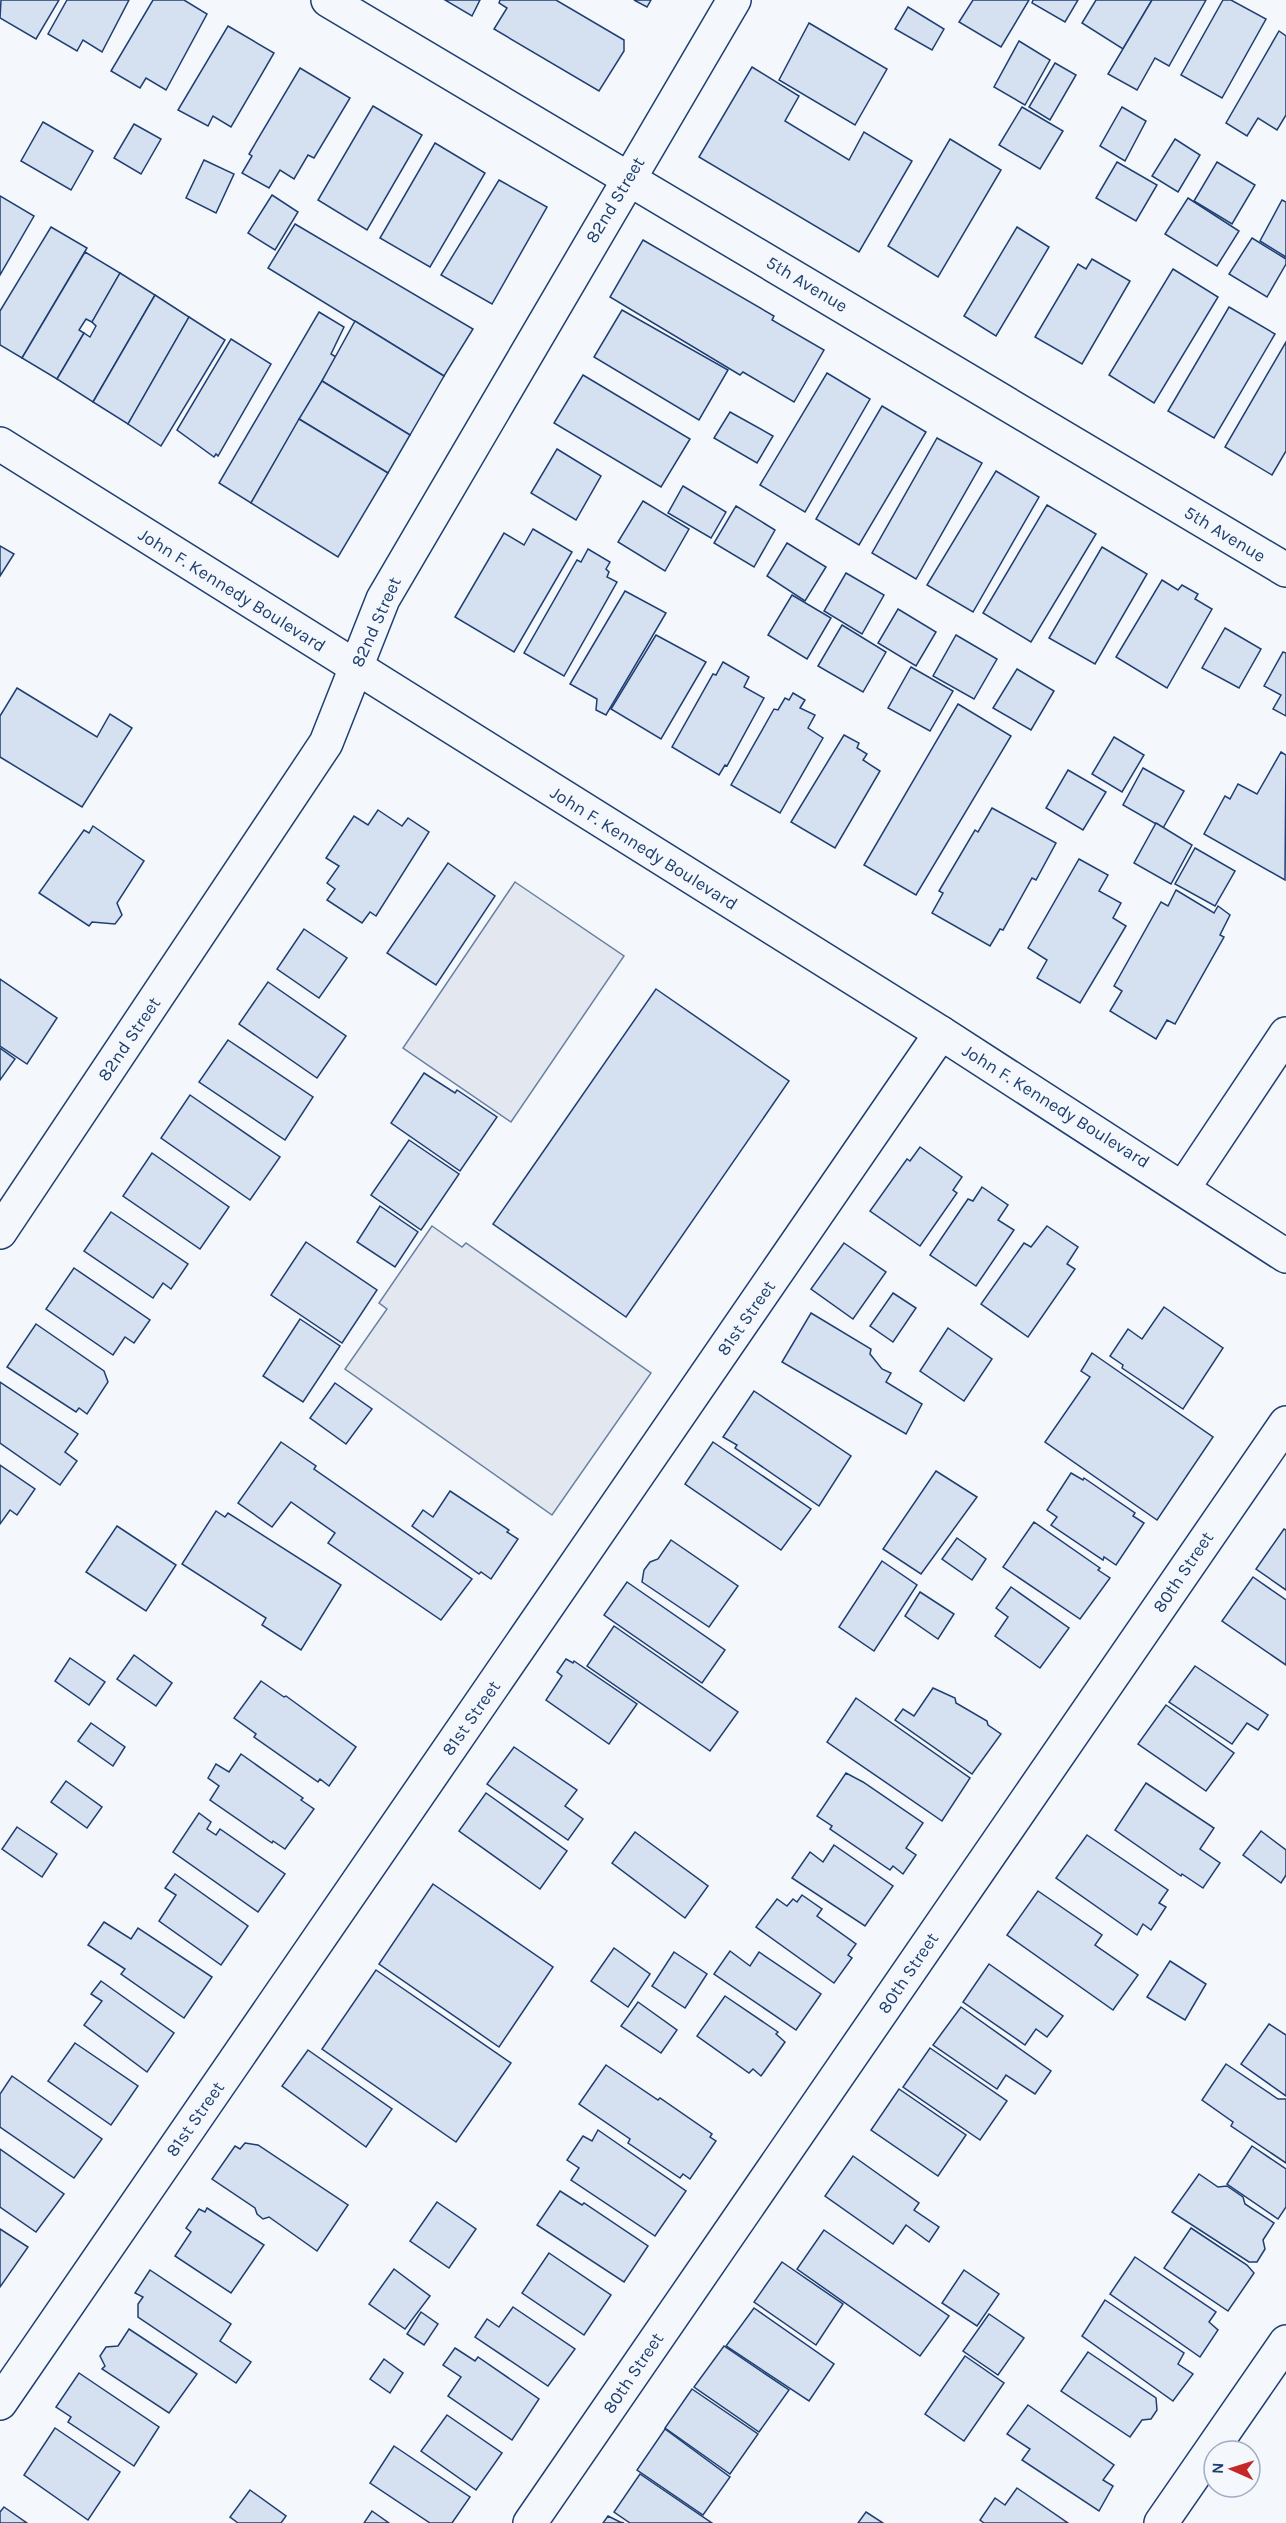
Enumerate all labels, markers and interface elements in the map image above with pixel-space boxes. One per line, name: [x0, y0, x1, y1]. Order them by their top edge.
street label: 82nd Street: [581, 153, 649, 247]
street label: 5th Avenue: [762, 251, 852, 317]
street label: 5th Avenue: [1180, 501, 1270, 567]
street label: John F. Kennedy Boulevard: [134, 523, 330, 657]
street label: 82nd Street: [346, 573, 406, 671]
street label: John F. Kennedy Boulevard: [546, 781, 742, 915]
street label: 82nd Street: [93, 993, 165, 1085]
street label: John F. Kennedy Boulevard: [958, 1039, 1154, 1173]
street label: 81st Street: [712, 1276, 780, 1360]
street label: 80th Street: [1148, 1527, 1218, 1617]
street label: 81st Street: [437, 1676, 505, 1760]
street label: 80th Street: [873, 1928, 943, 2018]
street label: 81st Street: [161, 2077, 229, 2161]
street label: 80th Street: [598, 2328, 668, 2418]
north arrow: [1202, 2439, 1262, 2499]
text: N: [1208, 2462, 1227, 2474]

